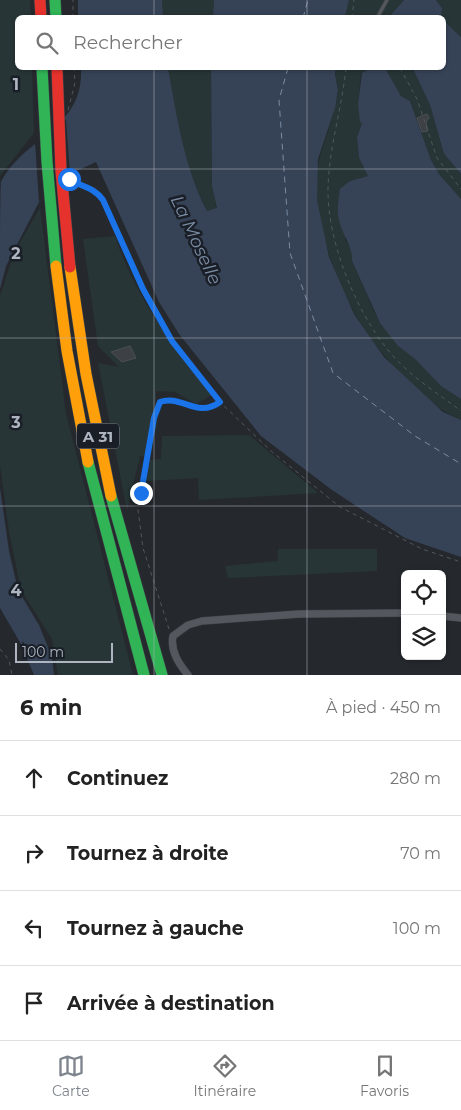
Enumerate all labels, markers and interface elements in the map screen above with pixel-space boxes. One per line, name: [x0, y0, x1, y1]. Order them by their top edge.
search box: [15, 15, 446, 70]
icon: search: [33, 29, 61, 57]
text: Rechercher: [73, 31, 183, 54]
text: 1: [13, 75, 19, 94]
route start: [58, 168, 81, 191]
water label: La Moselle: [166, 192, 226, 288]
text: 2: [11, 244, 21, 263]
text: 3: [10, 413, 21, 432]
road number: A 31: [77, 424, 119, 448]
route end: [130, 482, 153, 505]
map controls: [401, 570, 446, 660]
button: locate: [401, 570, 446, 615]
text: 4: [10, 581, 22, 600]
button: layers: [401, 615, 446, 660]
scale bar: [15, 640, 112, 663]
text: 100 m: [22, 643, 64, 661]
text: 6 min: [20, 695, 82, 720]
text: À pied · 450 m: [326, 698, 441, 717]
icon: ahead: [20, 764, 48, 792]
text: Continuez: [67, 767, 168, 790]
text: 280 m: [390, 769, 441, 788]
icon: right: [20, 839, 48, 867]
text: Tournez à droite: [67, 842, 228, 865]
text: 70 m: [400, 844, 441, 863]
icon: left: [20, 914, 48, 942]
text: Tournez à gauche: [67, 917, 244, 940]
text: 100 m: [393, 919, 441, 938]
icon: arrive: [20, 989, 48, 1017]
text: Arrivée à destination: [67, 992, 275, 1015]
tab: Carte: [52, 1052, 90, 1100]
tab: Itinéraire: [194, 1052, 256, 1100]
tab: Favoris: [360, 1052, 409, 1100]

